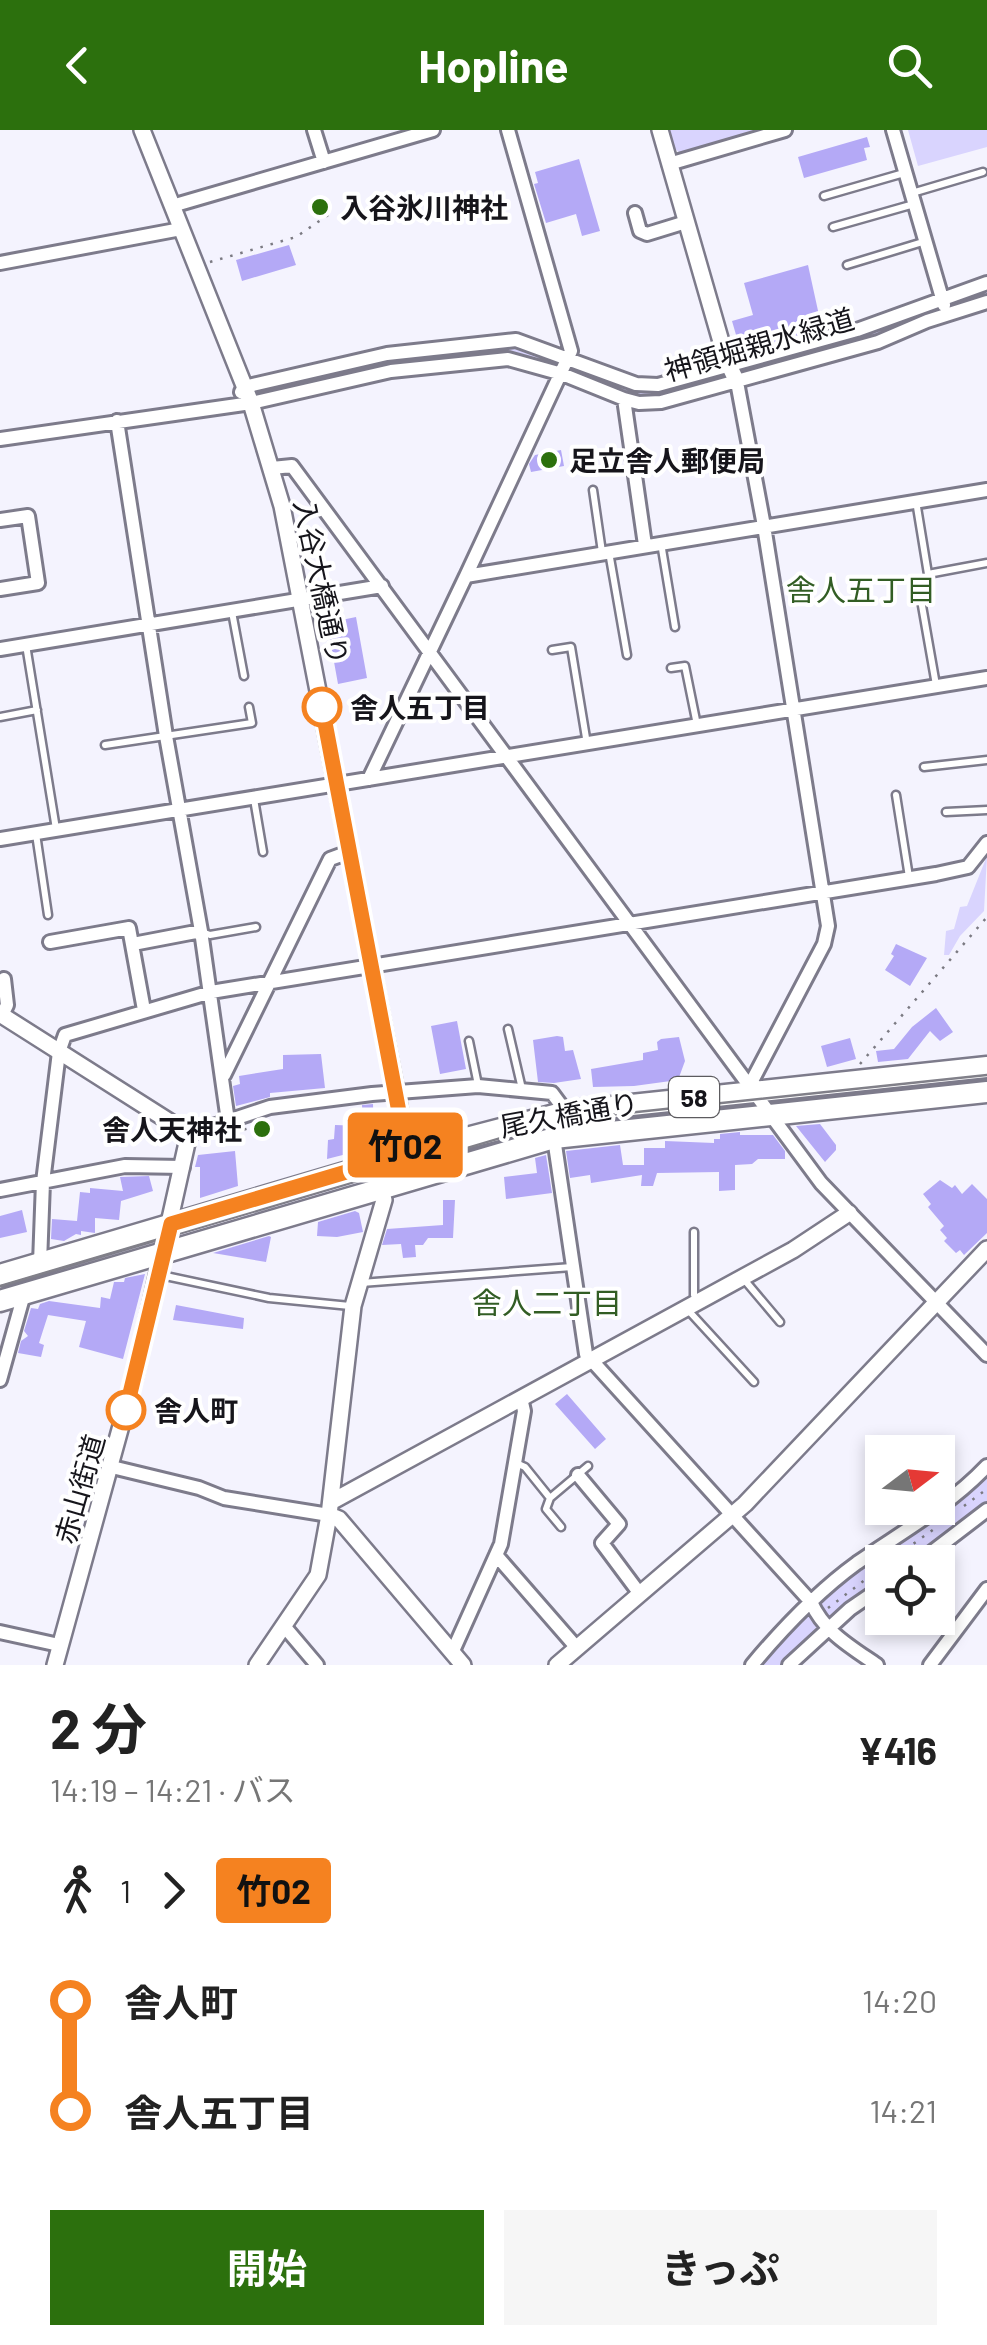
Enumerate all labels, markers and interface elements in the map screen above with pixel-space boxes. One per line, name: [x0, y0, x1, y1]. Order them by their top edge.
icon: back: [50, 38, 105, 93]
text: Hopline: [418, 38, 569, 92]
icon: search: [882, 38, 937, 93]
place label: 入谷氷川神社: [340, 190, 508, 224]
marker: 入谷氷川神社: [309, 196, 331, 218]
street label: 神領堀親水緑道: [660, 301, 858, 387]
place label: 足立舎人郵便局: [569, 443, 765, 477]
marker: 足立舎人郵便局: [538, 449, 560, 471]
street label: 入谷大橋通り: [288, 496, 356, 668]
district label: 舎人五丁目: [786, 571, 936, 607]
marker: 舎人五丁目: [303, 688, 341, 726]
place label: 舎人五丁目: [350, 690, 490, 724]
road number: 58: [669, 1077, 719, 1117]
street label: 尾久橋通り: [497, 1085, 641, 1143]
place label: 舎人天神社: [102, 1112, 242, 1146]
line badge: 竹02: [348, 1112, 462, 1178]
marker: 舎人天神社: [251, 1118, 273, 1140]
text: 竹02: [368, 1124, 442, 1166]
district label: 舎人二丁目: [472, 1284, 622, 1320]
marker: 舎人町: [107, 1391, 145, 1429]
place label: 舎人町: [154, 1393, 238, 1427]
street label: 赤山街道: [47, 1430, 111, 1548]
north arrow: [865, 1435, 955, 1525]
map controls: [865, 1435, 955, 1635]
button: locate: [865, 1545, 955, 1635]
text: 2 分: [50, 1694, 147, 1760]
text: ¥416: [858, 1727, 937, 1773]
text: 14:19 – 14:21 · バス: [50, 1770, 296, 1808]
icon: walk: [50, 1863, 105, 1918]
icon: forward: [146, 1863, 201, 1918]
text: 竹02: [236, 1869, 311, 1911]
text: 1: [120, 1871, 131, 1909]
text: 舎人町: [124, 1979, 238, 2025]
text: 14:20: [862, 1981, 937, 2019]
text: 舎人五丁目: [124, 2089, 314, 2135]
text: 14:21: [869, 2091, 937, 2129]
button: 開始: [50, 2210, 484, 2325]
button: きっぷ: [504, 2210, 937, 2325]

